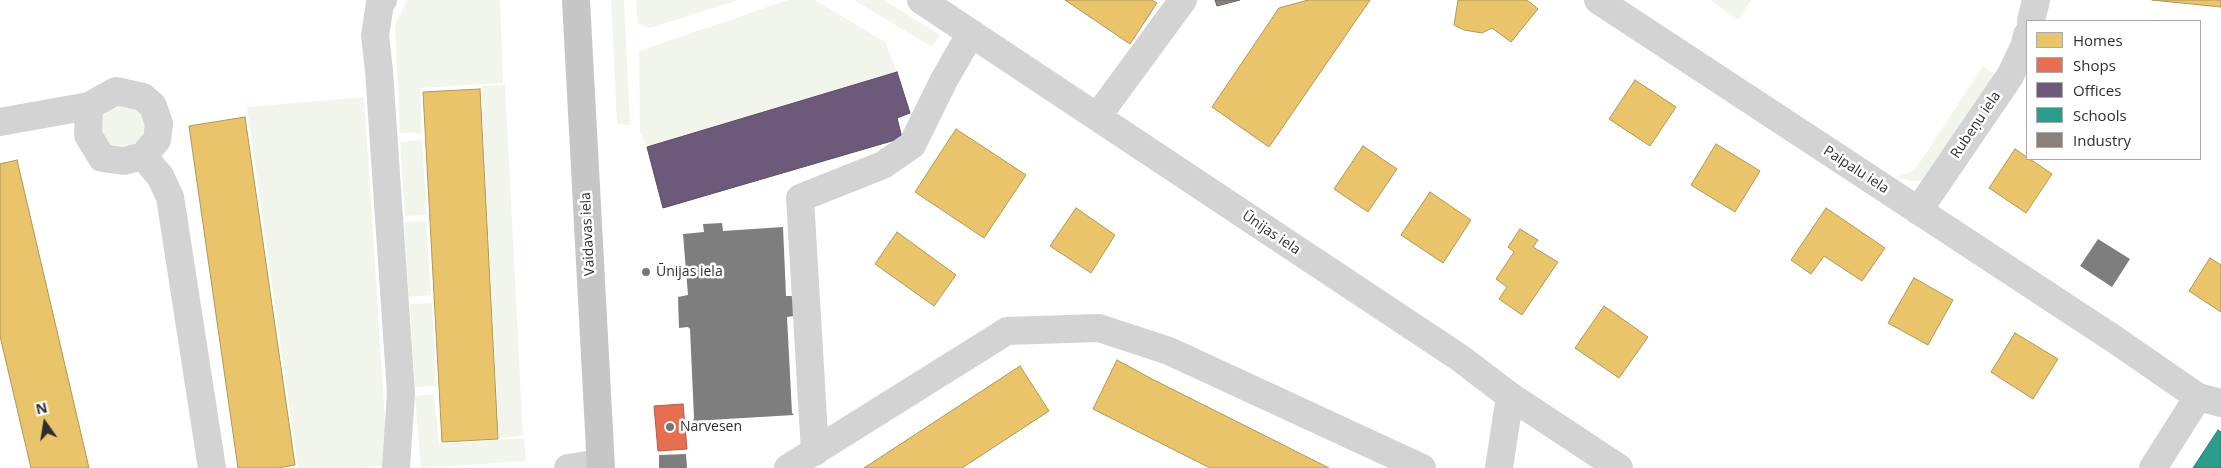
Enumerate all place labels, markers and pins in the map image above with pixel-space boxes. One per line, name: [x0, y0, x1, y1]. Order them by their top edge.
place label: Ūnijas iela: [656, 264, 723, 280]
marker: Ūnijas iela: [640, 266, 652, 278]
place label: Narvesen: [680, 419, 742, 435]
marker: Narvesen: [664, 421, 676, 433]

